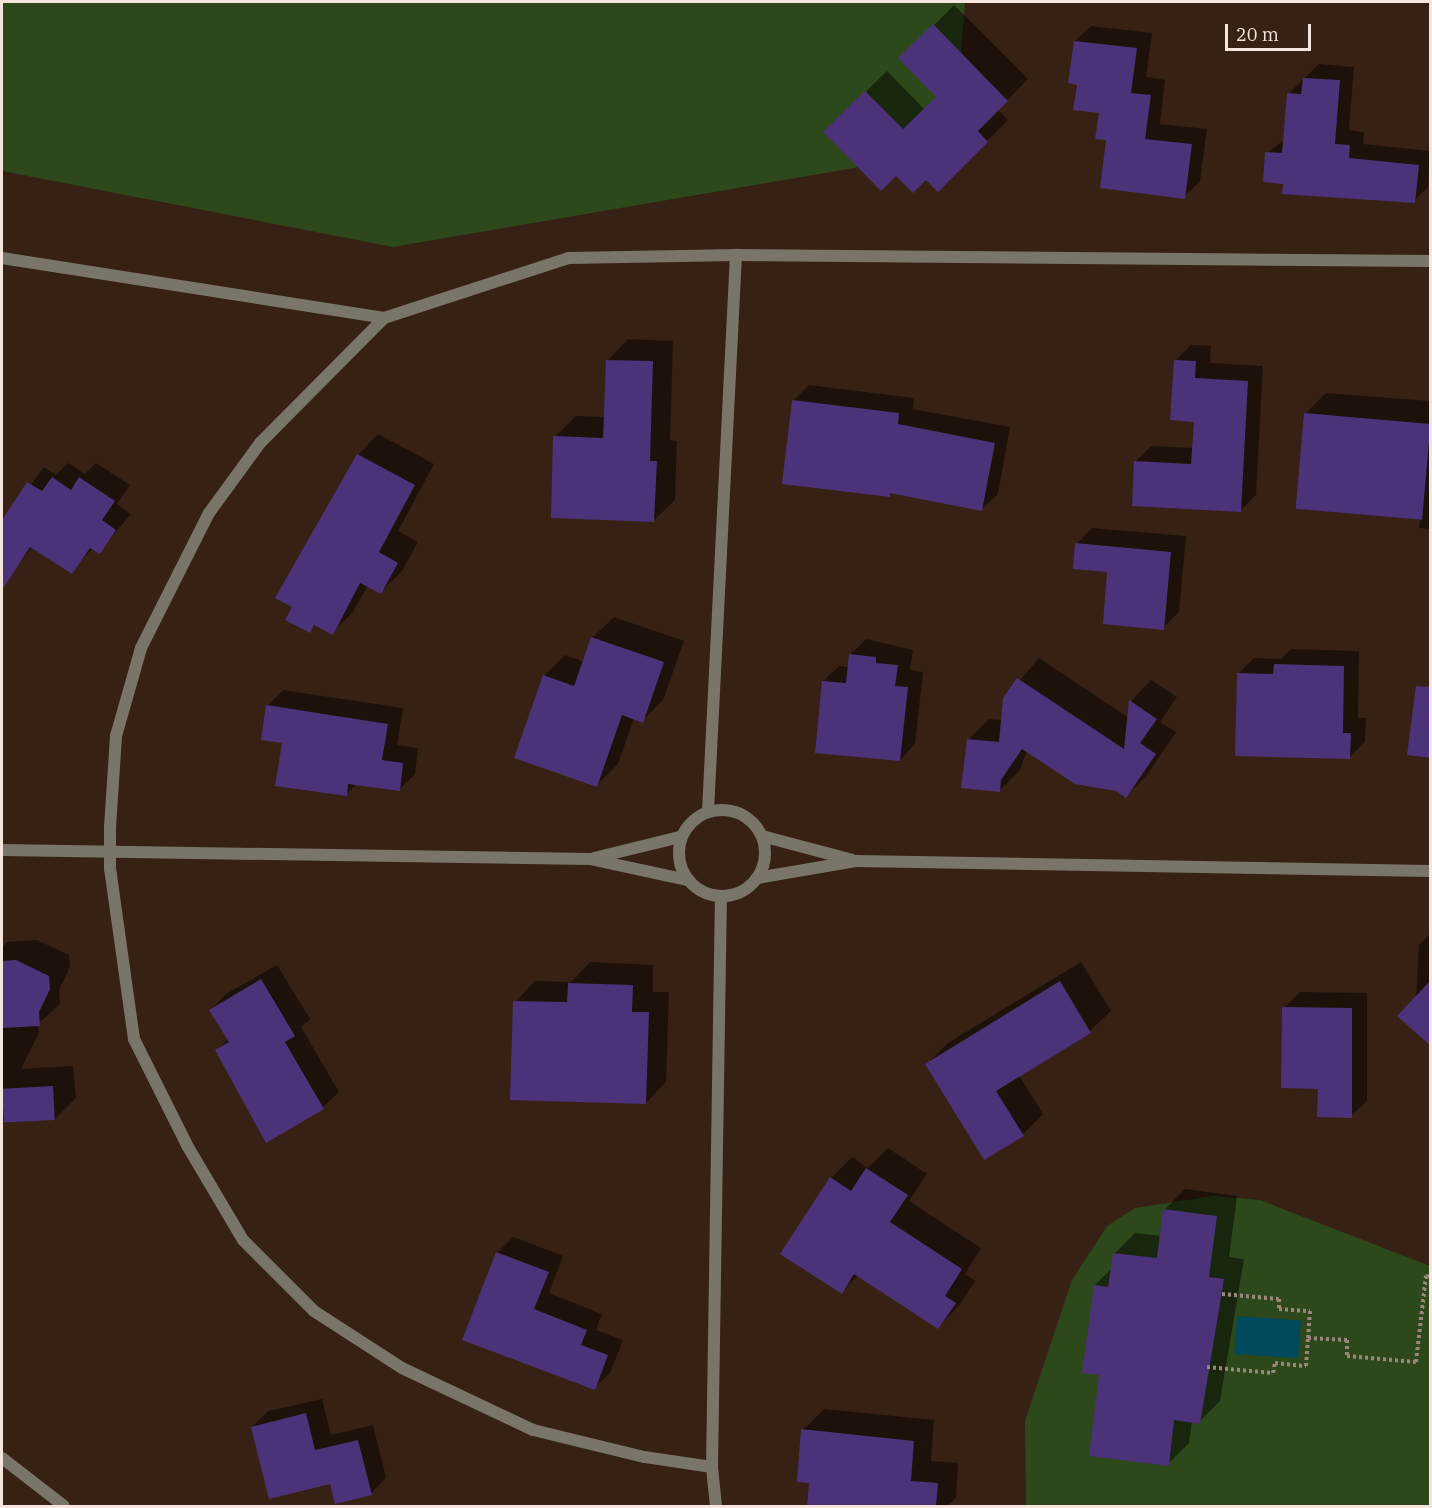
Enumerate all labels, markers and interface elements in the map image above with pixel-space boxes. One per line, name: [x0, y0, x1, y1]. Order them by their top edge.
scale bar: [1228, 12, 1314, 50]
text: 20 m: [1236, 23, 1279, 46]

